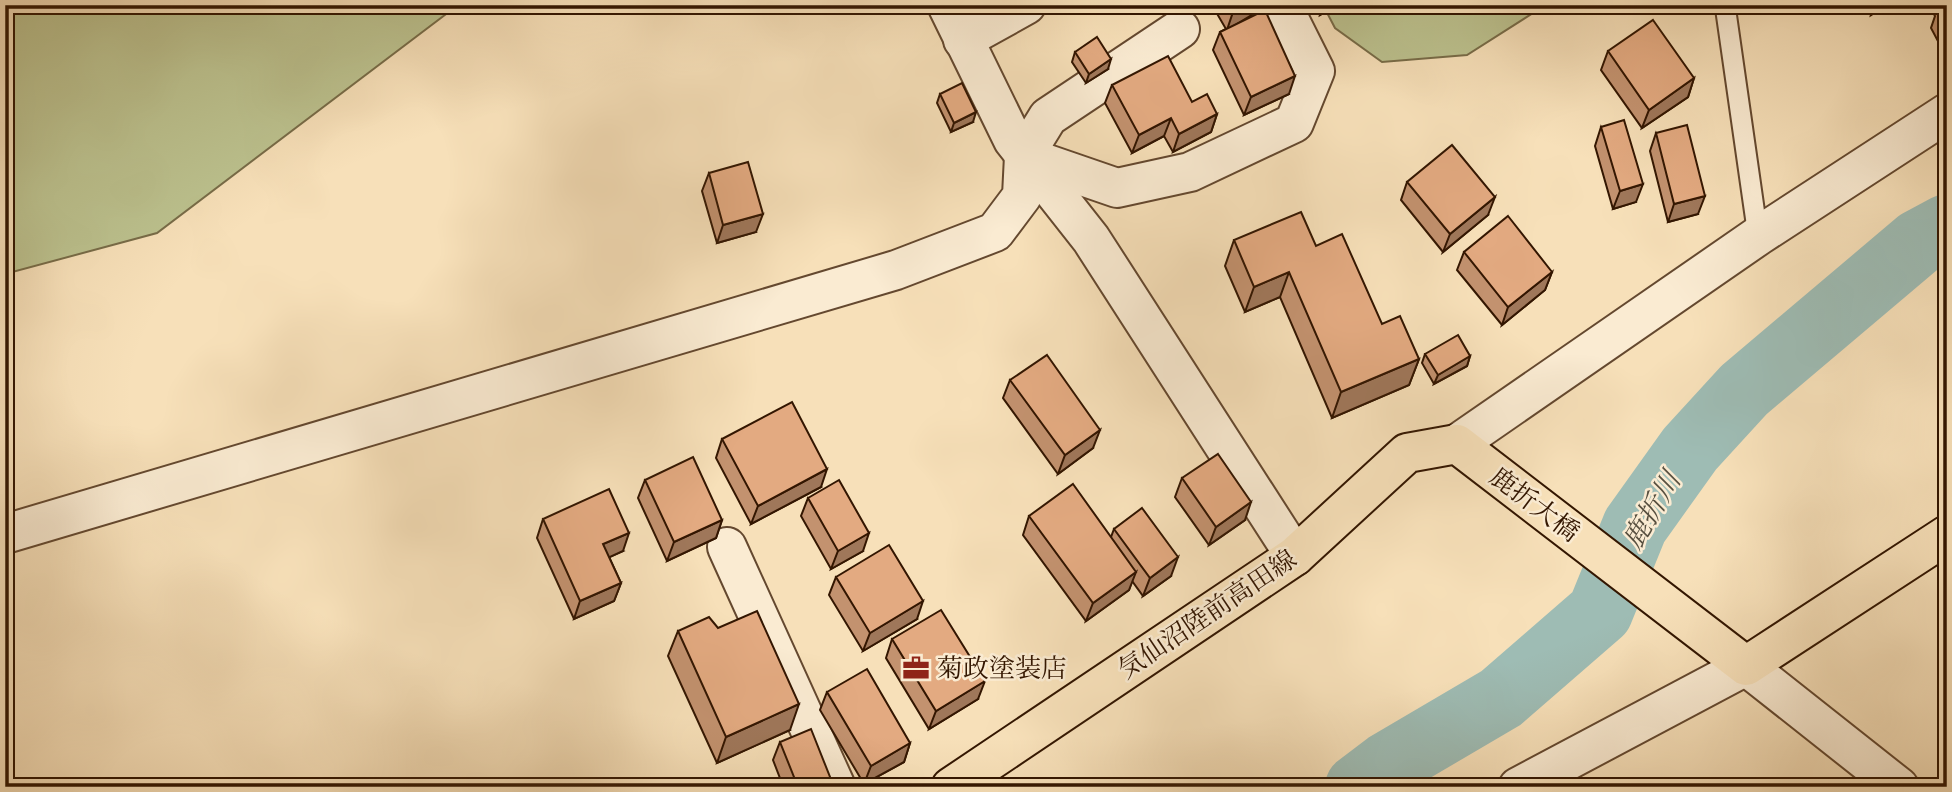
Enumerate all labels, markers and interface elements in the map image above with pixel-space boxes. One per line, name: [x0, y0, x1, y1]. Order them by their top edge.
street label: 鹿折大橋: [1482, 457, 1589, 550]
water label: 鹿折川: [1611, 461, 1691, 556]
street label: 気仙沼陸前高田線: [1110, 539, 1304, 688]
place label: 菊政塗装店: [937, 648, 1067, 687]
office icon: 菊政塗装店: [901, 653, 931, 683]

